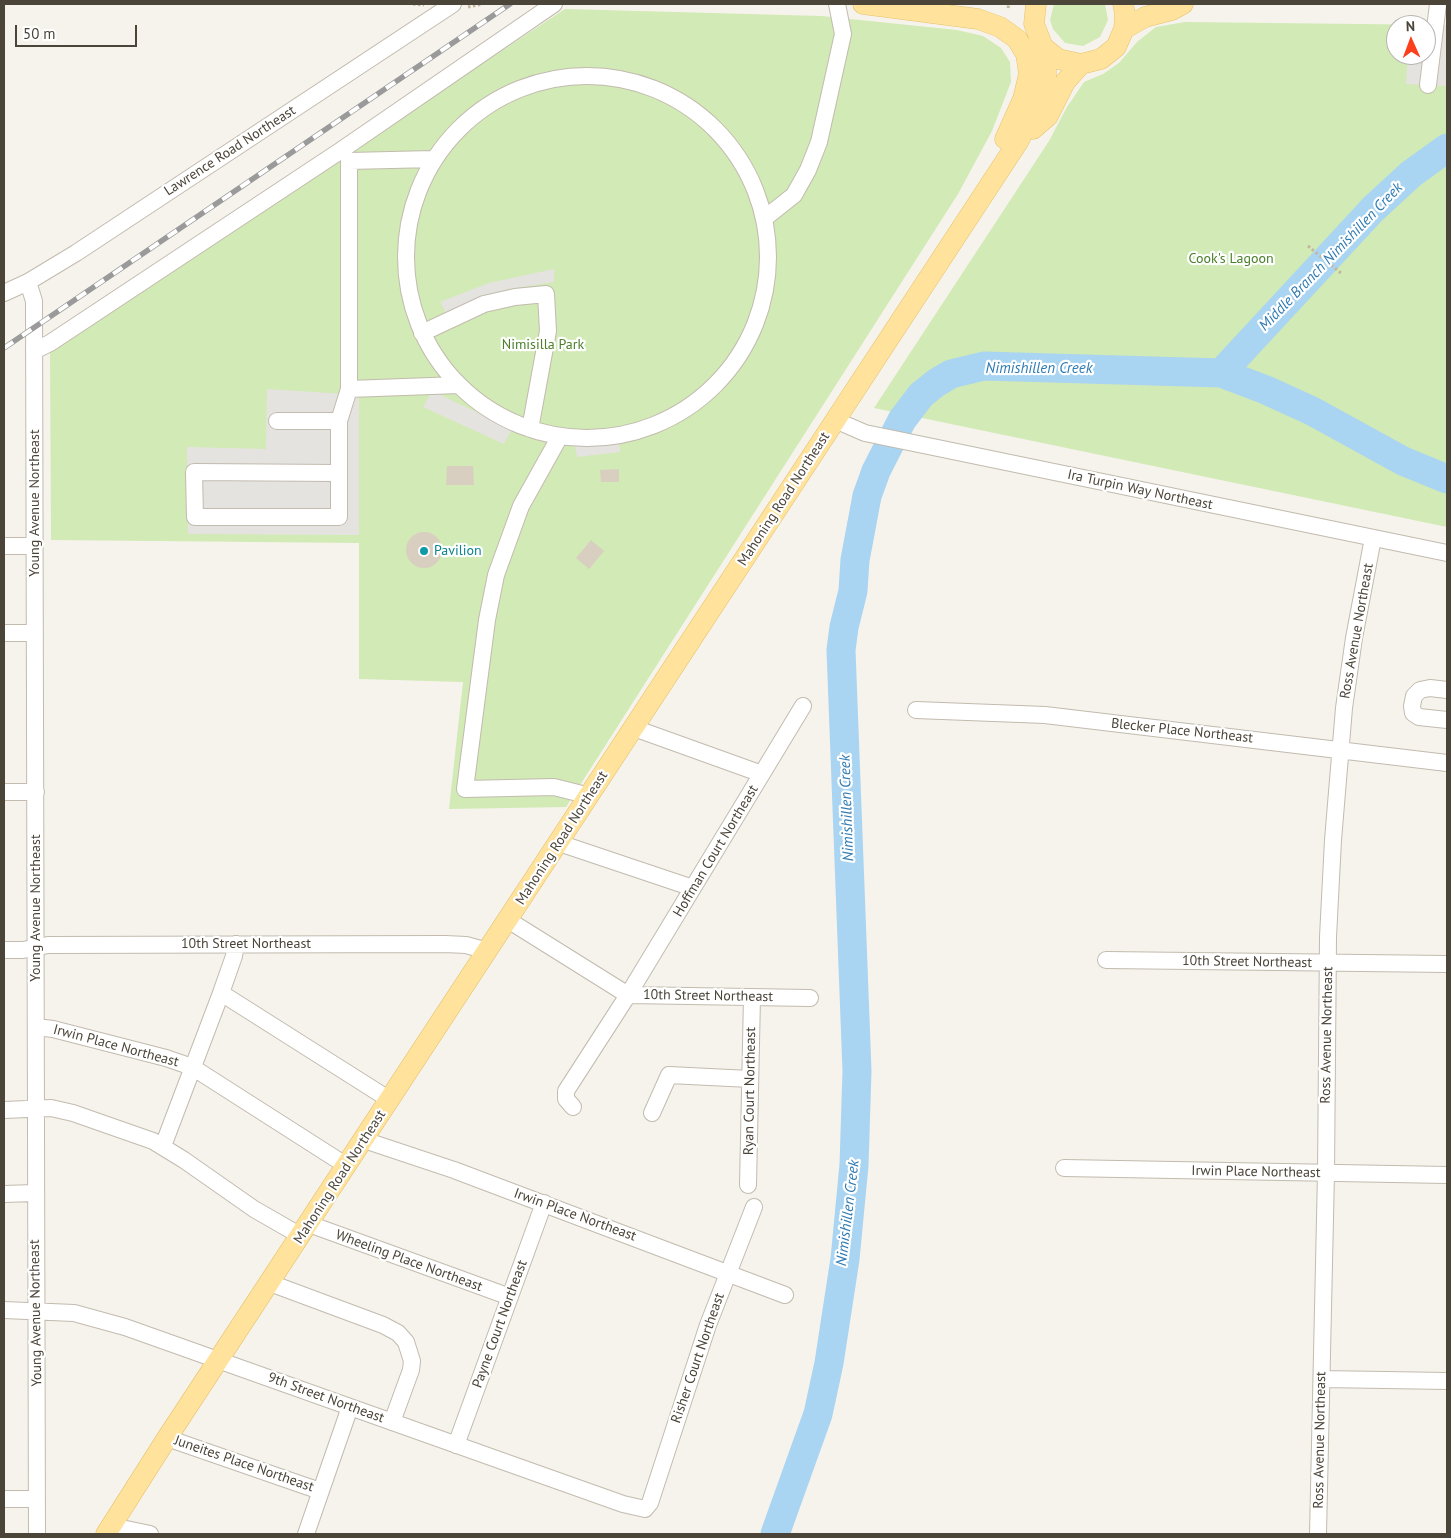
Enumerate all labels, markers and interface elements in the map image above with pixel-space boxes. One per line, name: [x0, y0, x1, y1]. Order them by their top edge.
scale bar: [18, 15, 140, 47]
north arrow: [1386, 15, 1436, 65]
text: N: [1406, 17, 1415, 35]
text: 50 m: [23, 24, 56, 43]
street label: Lawrence Road Northeast: [161, 102, 299, 200]
water label: Middle Branch Nimishillen Creek: [1255, 179, 1407, 335]
park label: Cook's Lagoon: [1188, 251, 1274, 267]
park label: Nimisilla Park: [502, 337, 584, 353]
water label: Nimishillen Creek: [986, 360, 1092, 378]
street label: Young Avenue Northeast: [27, 429, 43, 577]
street label: Mahoning Road Northeast: [734, 429, 834, 569]
street label: Ira Turpin Way Northeast: [1066, 466, 1214, 514]
place label: Pavilion: [434, 543, 482, 559]
marker: Pavilion: [418, 545, 430, 557]
street label: Ross Avenue Northeast: [1337, 562, 1377, 700]
street label: Blecker Place Northeast: [1110, 715, 1254, 747]
water label: Nimishillen Creek: [836, 754, 858, 862]
street label: Mahoning Road Northeast: [512, 768, 612, 908]
street label: Hoffman Court Northeast: [670, 782, 762, 920]
street label: Young Avenue Northeast: [28, 834, 44, 982]
street label: 10th Street Northeast: [181, 936, 311, 952]
street label: 10th Street Northeast: [1182, 952, 1312, 972]
street label: Ross Avenue Northeast: [1317, 966, 1337, 1104]
street label: 10th Street Northeast: [643, 986, 773, 1006]
street label: Irwin Place Northeast: [51, 1021, 181, 1071]
street label: Ryan Court Northeast: [740, 1027, 760, 1155]
street label: Mahoning Road Northeast: [290, 1107, 390, 1247]
water label: Nimishillen Creek: [833, 1159, 863, 1267]
street label: Irwin Place Northeast: [1191, 1162, 1321, 1182]
street label: Irwin Place Northeast: [511, 1185, 639, 1245]
street label: Wheeling Place Northeast: [333, 1227, 485, 1295]
street label: Young Avenue Northeast: [26, 1239, 46, 1387]
street label: Payne Court Northeast: [469, 1258, 531, 1390]
street label: Risher Court Northeast: [668, 1291, 728, 1425]
street label: 9th Street Northeast: [266, 1369, 386, 1427]
street label: Ross Avenue Northeast: [1310, 1371, 1330, 1509]
street label: Juneites Place Northeast: [172, 1432, 316, 1496]

